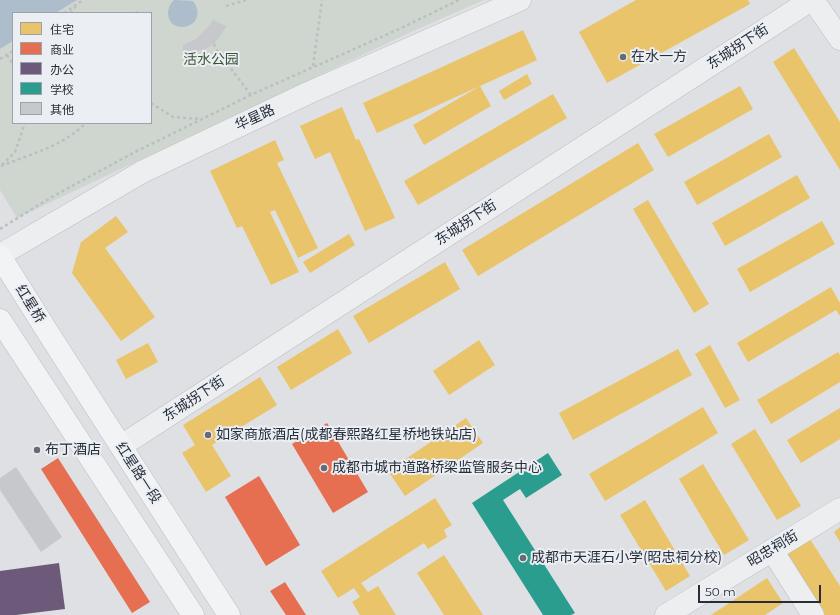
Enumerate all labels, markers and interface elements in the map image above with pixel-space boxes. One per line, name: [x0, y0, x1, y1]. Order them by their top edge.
legend: [12, 12, 152, 124]
street label: 东城拐下街: [704, 21, 772, 73]
text: 住宅: [50, 22, 74, 37]
text: 商业: [50, 42, 74, 57]
place label: 在水一方: [631, 49, 687, 65]
park label: 活水公园: [183, 52, 239, 68]
marker: 在水一方: [618, 52, 628, 62]
text: 办公: [50, 62, 74, 77]
text: 学校: [50, 82, 74, 97]
text: 其他: [50, 102, 74, 117]
street label: 华星路: [232, 102, 278, 134]
street label: 东城拐下街: [432, 197, 500, 249]
street label: 红星桥: [12, 282, 48, 326]
street label: 东城拐下街: [160, 373, 228, 425]
place label: 如家商旅酒店(成都春熙路红星桥地铁站店): [216, 427, 477, 443]
marker: 如家商旅酒店(成都春熙路红星桥地铁站店): [203, 430, 213, 440]
street label: 红星路一段: [112, 439, 164, 507]
place label: 布丁酒店: [45, 442, 101, 458]
marker: 布丁酒店: [32, 445, 42, 455]
place label: 成都市城市道路桥梁监管服务中心: [332, 460, 542, 476]
marker: 成都市城市道路桥梁监管服务中心: [319, 463, 329, 473]
street label: 昭忠祠街: [745, 527, 801, 571]
place label: 成都市天涯石小学(昭忠祠分校): [531, 550, 722, 566]
marker: 成都市天涯石小学(昭忠祠分校): [518, 553, 528, 563]
scale bar: [700, 577, 823, 603]
text: 50 m: [705, 584, 736, 599]

